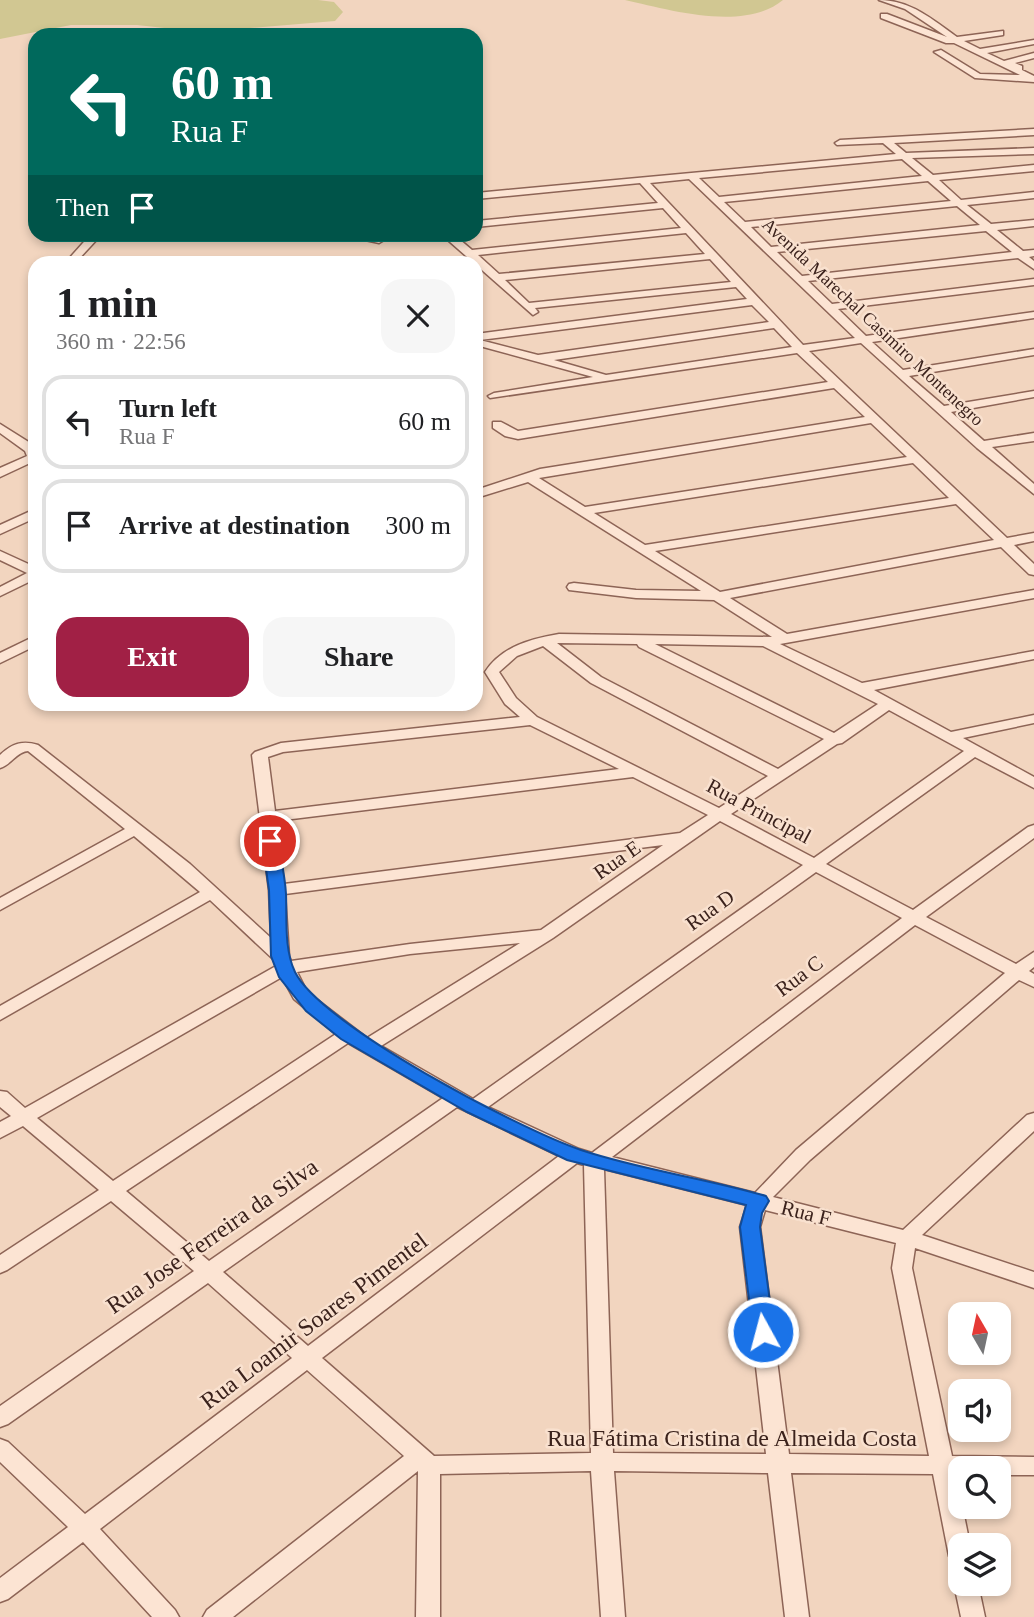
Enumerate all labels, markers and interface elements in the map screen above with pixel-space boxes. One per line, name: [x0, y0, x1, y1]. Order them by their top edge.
text: 60 m: [171, 55, 273, 110]
icon: left: [56, 56, 147, 147]
text: Rua F: [171, 113, 248, 149]
icon: arrive: [123, 189, 161, 227]
text: Then: [56, 193, 109, 222]
street label: Avenida Marechal Casimiro Montenegro: [758, 214, 988, 430]
button: close: [381, 279, 455, 353]
text: 1 min: [56, 280, 158, 326]
text: 360 m · 22:56: [56, 329, 186, 354]
text: Turn left: [119, 394, 217, 423]
icon: left: [60, 403, 98, 441]
text: 60 m: [398, 407, 451, 436]
text: Rua F: [119, 424, 175, 449]
icon: arrive: [60, 507, 98, 545]
text: Arrive at destination: [119, 511, 350, 540]
text: 300 m: [385, 511, 451, 540]
button: Exit: [56, 617, 249, 697]
button: Share: [263, 617, 455, 697]
street label: Rua Principal: [703, 773, 815, 849]
pin: [240, 811, 300, 871]
icon: arrive: [251, 822, 289, 860]
street label: Rua E: [589, 835, 645, 885]
street label: Rua D: [681, 884, 739, 936]
street label: Rua C: [771, 950, 827, 1002]
street label: Rua Jose Ferreira da Silva: [101, 1153, 323, 1319]
street label: Rua F: [778, 1195, 834, 1231]
street label: Rua Loamir Soares Pimentel: [196, 1227, 433, 1415]
position arrow: [726, 1295, 800, 1369]
north arrow: [948, 1302, 1012, 1365]
map controls: [948, 1302, 1011, 1596]
button: sound: [948, 1379, 1011, 1442]
street label: Rua Fátima Cristina de Almeida Costa: [547, 1425, 917, 1451]
button: search: [948, 1456, 1011, 1519]
button: layers: [948, 1533, 1011, 1596]

